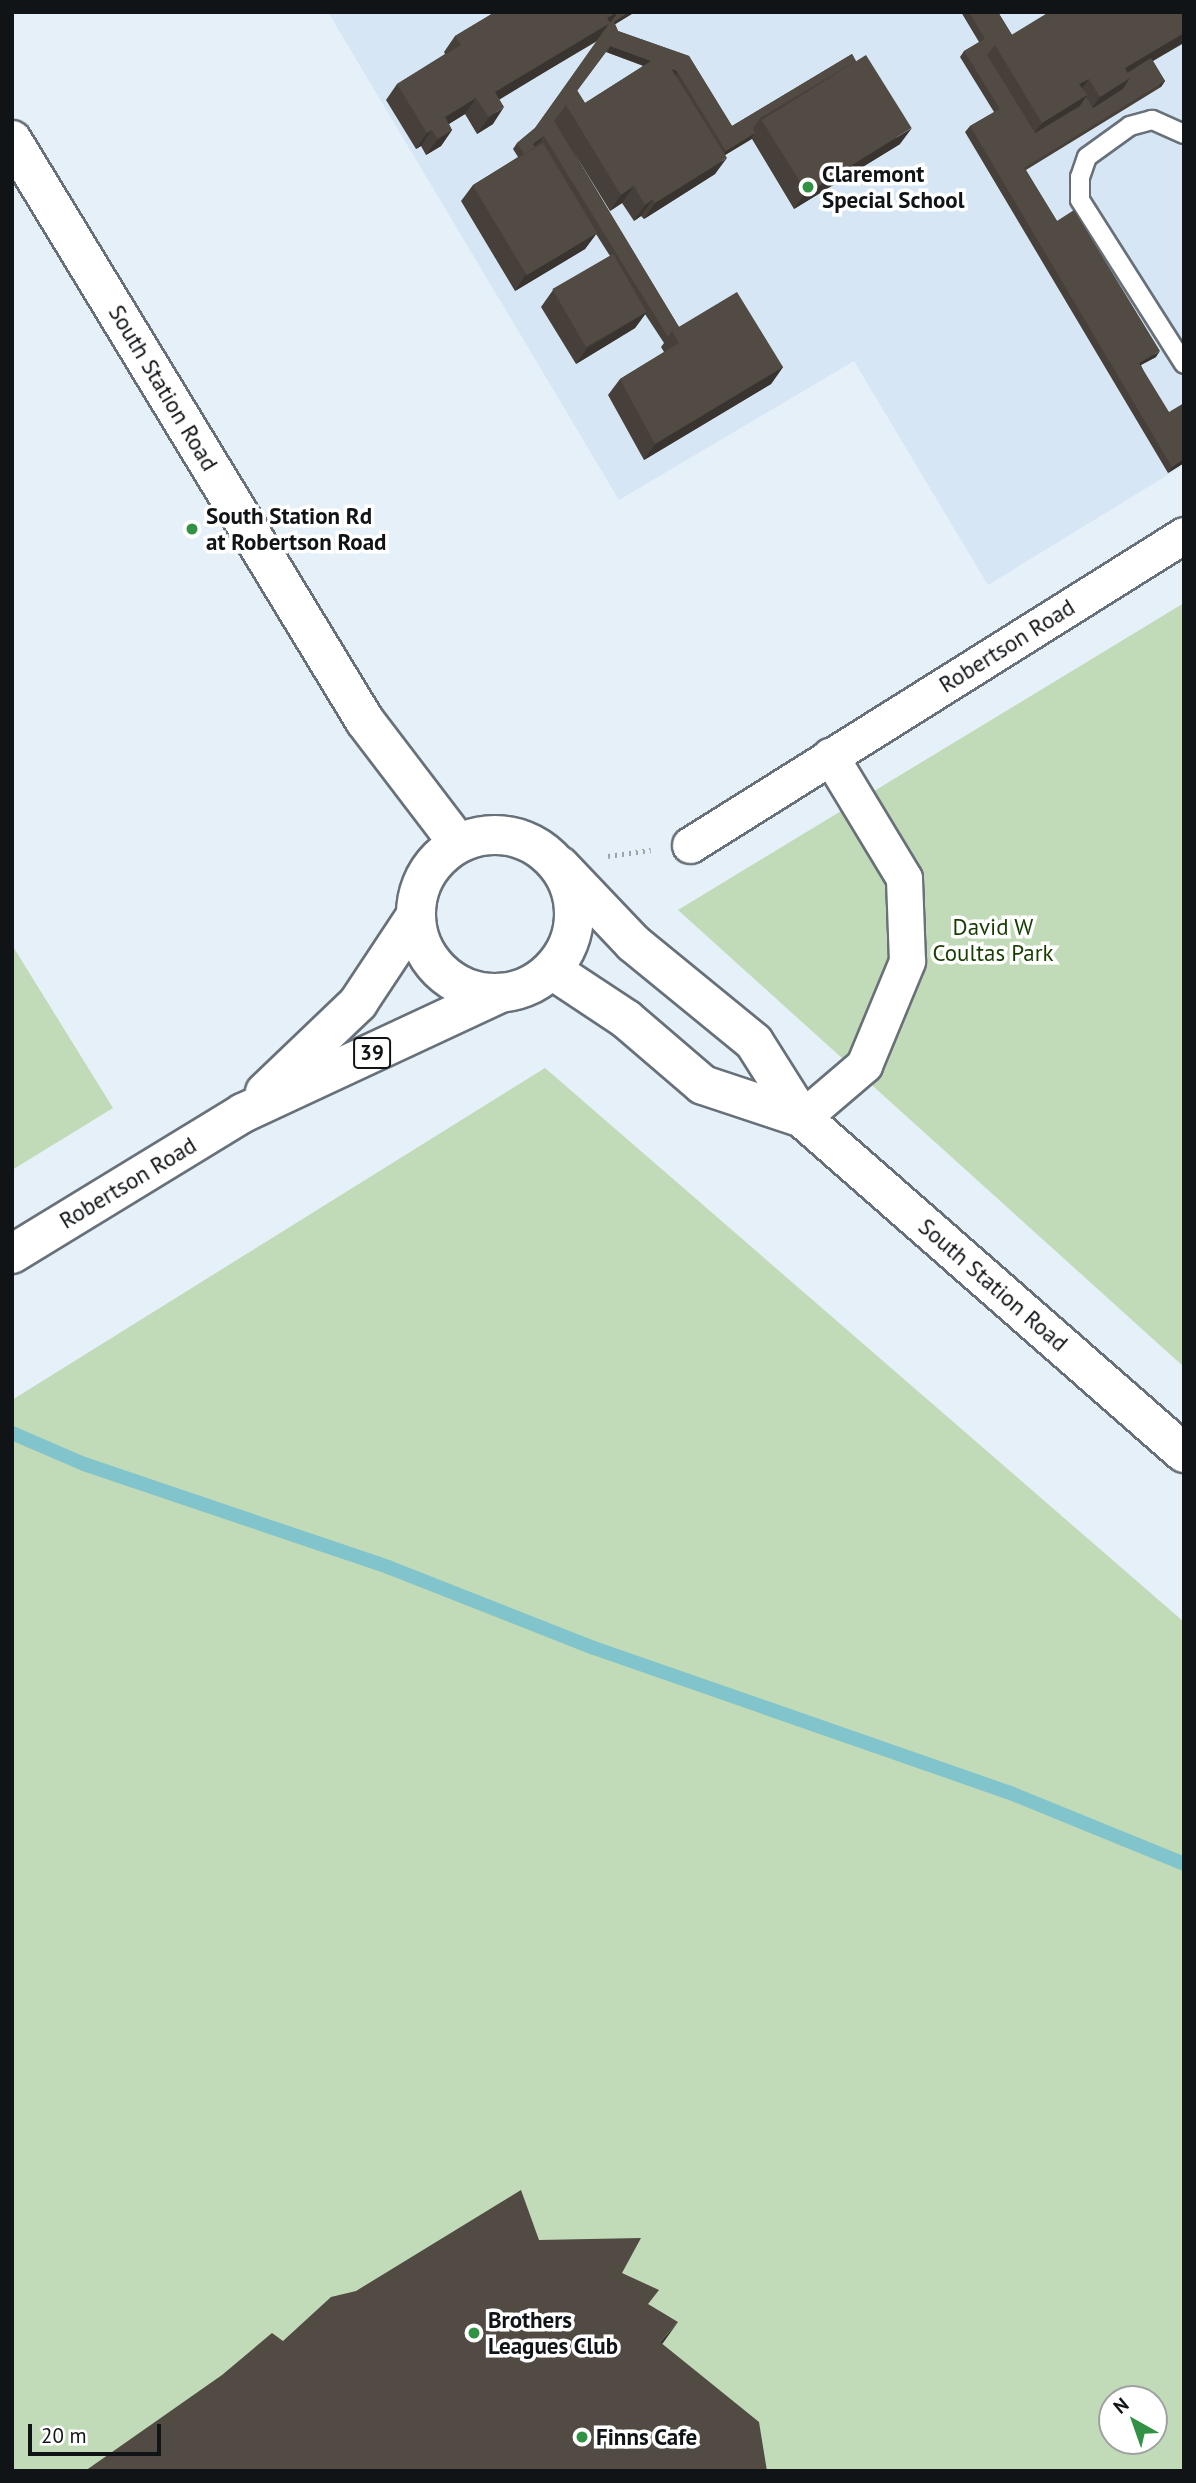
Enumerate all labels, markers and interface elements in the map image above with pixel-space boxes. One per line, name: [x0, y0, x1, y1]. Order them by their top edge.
place label: Claremont Special School: [822, 160, 964, 214]
marker: Claremont Special School: [800, 179, 816, 195]
street label: South Station Road: [103, 300, 223, 476]
place label: South Station Rd at Robertson Road: [206, 502, 386, 556]
marker: South Station Rd at Robertson Road: [184, 521, 200, 537]
street label: Robertson Road: [934, 593, 1080, 699]
park label: David W Coultas Park: [932, 913, 1054, 967]
road number: 39: [353, 1036, 391, 1070]
street label: Robertson Road: [55, 1131, 201, 1235]
street label: South Station Road: [913, 1213, 1073, 1357]
place label: Brothers Leagues Club: [488, 2306, 618, 2360]
marker: Brothers Leagues Club: [466, 2325, 482, 2341]
north arrow: [1098, 2385, 1168, 2455]
text: N: [1108, 2392, 1133, 2419]
scale bar: [32, 2410, 164, 2454]
text: 20 m: [41, 2422, 87, 2449]
place label: Finns Cafe: [596, 2423, 697, 2451]
marker: Finns Cafe: [574, 2429, 590, 2445]

